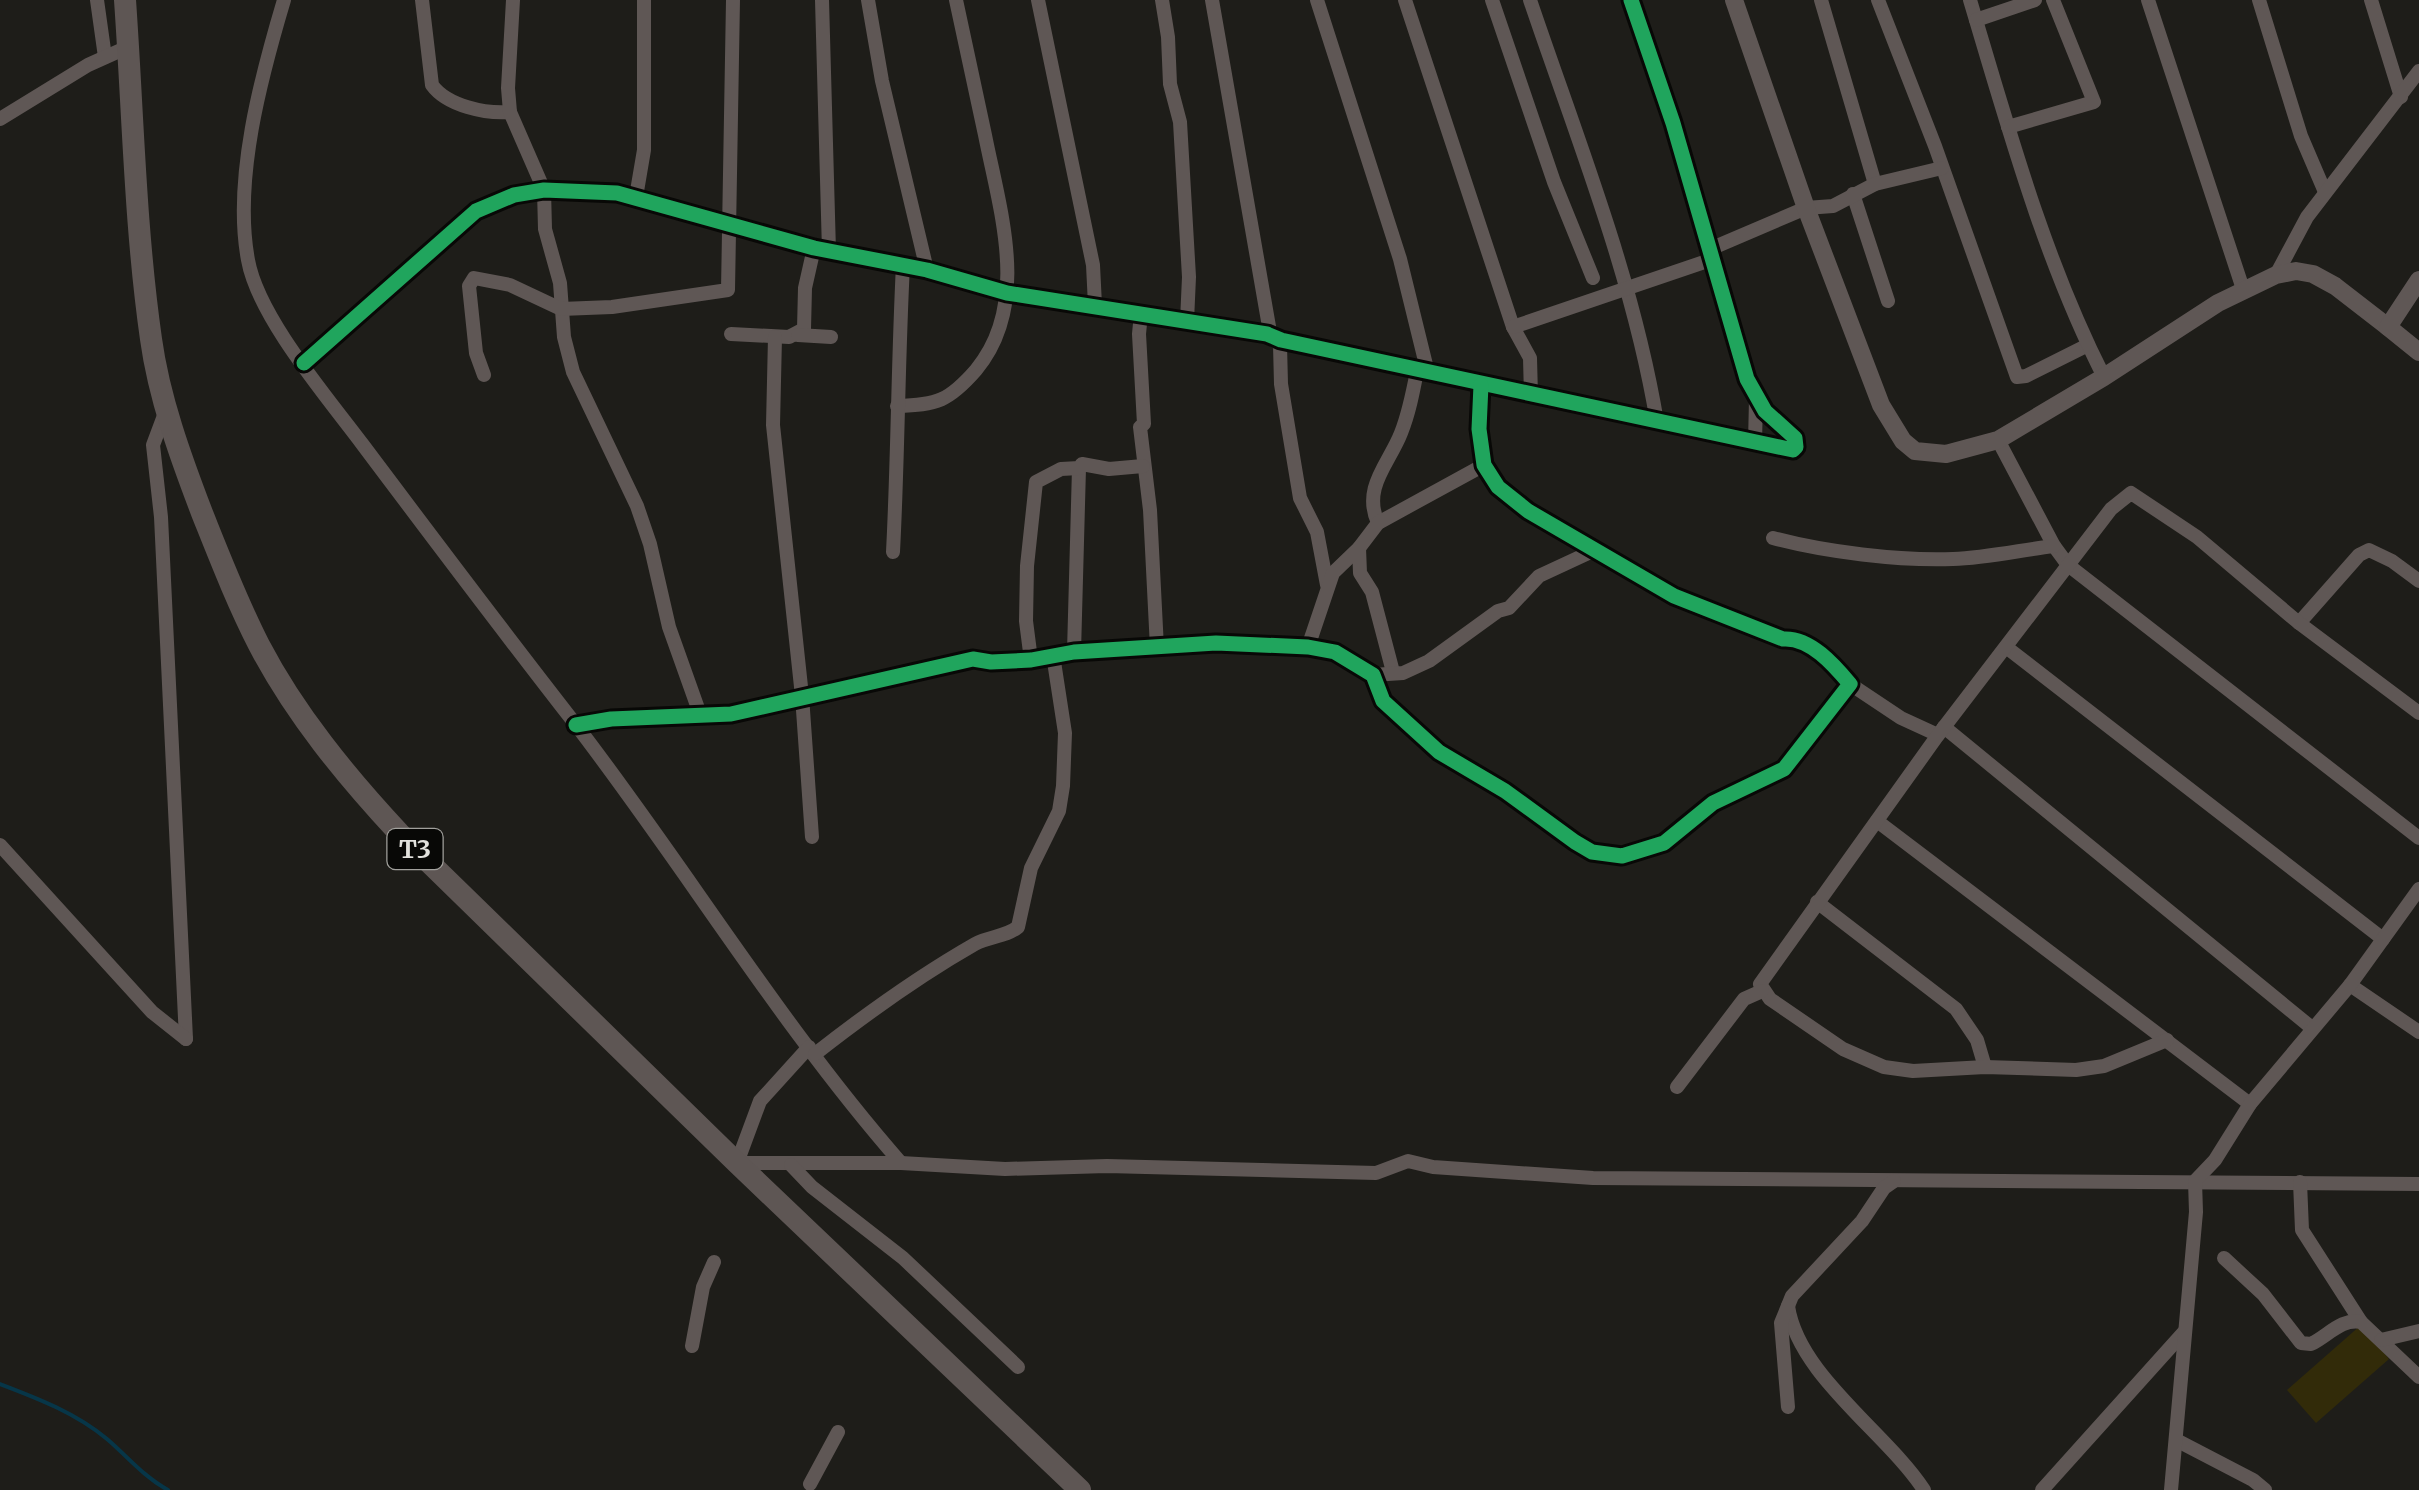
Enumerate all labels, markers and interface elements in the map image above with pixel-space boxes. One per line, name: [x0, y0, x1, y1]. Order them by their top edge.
road number: T3: [388, 829, 442, 869]

